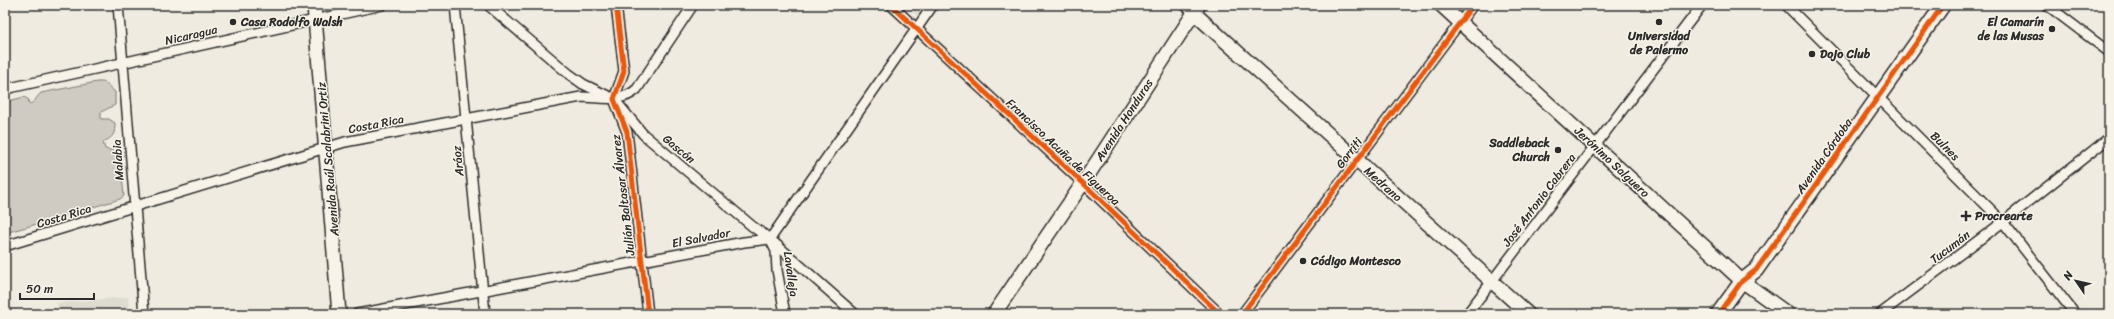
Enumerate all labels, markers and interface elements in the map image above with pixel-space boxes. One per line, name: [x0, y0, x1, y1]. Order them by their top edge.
place label: Casa Rodolfo Walsh: [240, 11, 343, 33]
place label: El Camarín de las Musas: [1978, 11, 2045, 47]
marker: Casa Rodolfo Walsh: [228, 17, 238, 27]
marker: Universidad de Palermo: [1654, 17, 1664, 27]
street label: Nicaragua: [163, 18, 220, 52]
marker: El Camarín de las Musas: [2047, 24, 2057, 34]
place label: Universidad de Palermo: [1628, 25, 1692, 61]
place label: Dojo Club: [1820, 43, 1871, 65]
marker: Dojo Club: [1807, 49, 1817, 59]
street label: Avenida Honduras: [1088, 74, 1159, 167]
street label: Avenida Raúl Scalabrini Ortiz: [310, 81, 346, 238]
street label: Francisco Acuña de Figueroa: [1001, 93, 1126, 212]
street label: Costa Rica: [346, 108, 406, 140]
street label: Avenida Córdoba: [1789, 113, 1859, 199]
street label: Jerónimo Salguero: [1568, 120, 1655, 203]
street label: Bulnes: [1925, 126, 1965, 166]
street label: Gascón: [658, 128, 701, 170]
street label: Gorriti: [1330, 132, 1369, 174]
place label: Saddleback Church: [1488, 132, 1551, 168]
street label: Julián Baltasar Álvarez: [605, 133, 641, 258]
street label: Malabia: [106, 139, 130, 181]
street label: Aráoz: [445, 144, 471, 178]
marker: Saddleback Church: [1553, 145, 1563, 155]
street label: José Antonio Cabrera: [1496, 148, 1582, 252]
street label: Medrano: [1359, 161, 1407, 207]
street label: Costa Rica: [34, 197, 94, 235]
place label: Procrearte: [1975, 205, 2034, 227]
marker: Procrearte: [1960, 210, 1972, 222]
street label: El Salvador: [670, 221, 733, 254]
street label: Tucumán: [1925, 224, 1975, 270]
street label: Lavalleja: [777, 250, 805, 298]
place label: Código Montesco: [1310, 250, 1402, 272]
marker: Código Montesco: [1298, 256, 1308, 266]
north arrow: [2056, 261, 2096, 301]
text: N: [2058, 267, 2078, 285]
scale bar: [20, 275, 94, 301]
text: 50 m: [26, 278, 53, 300]

